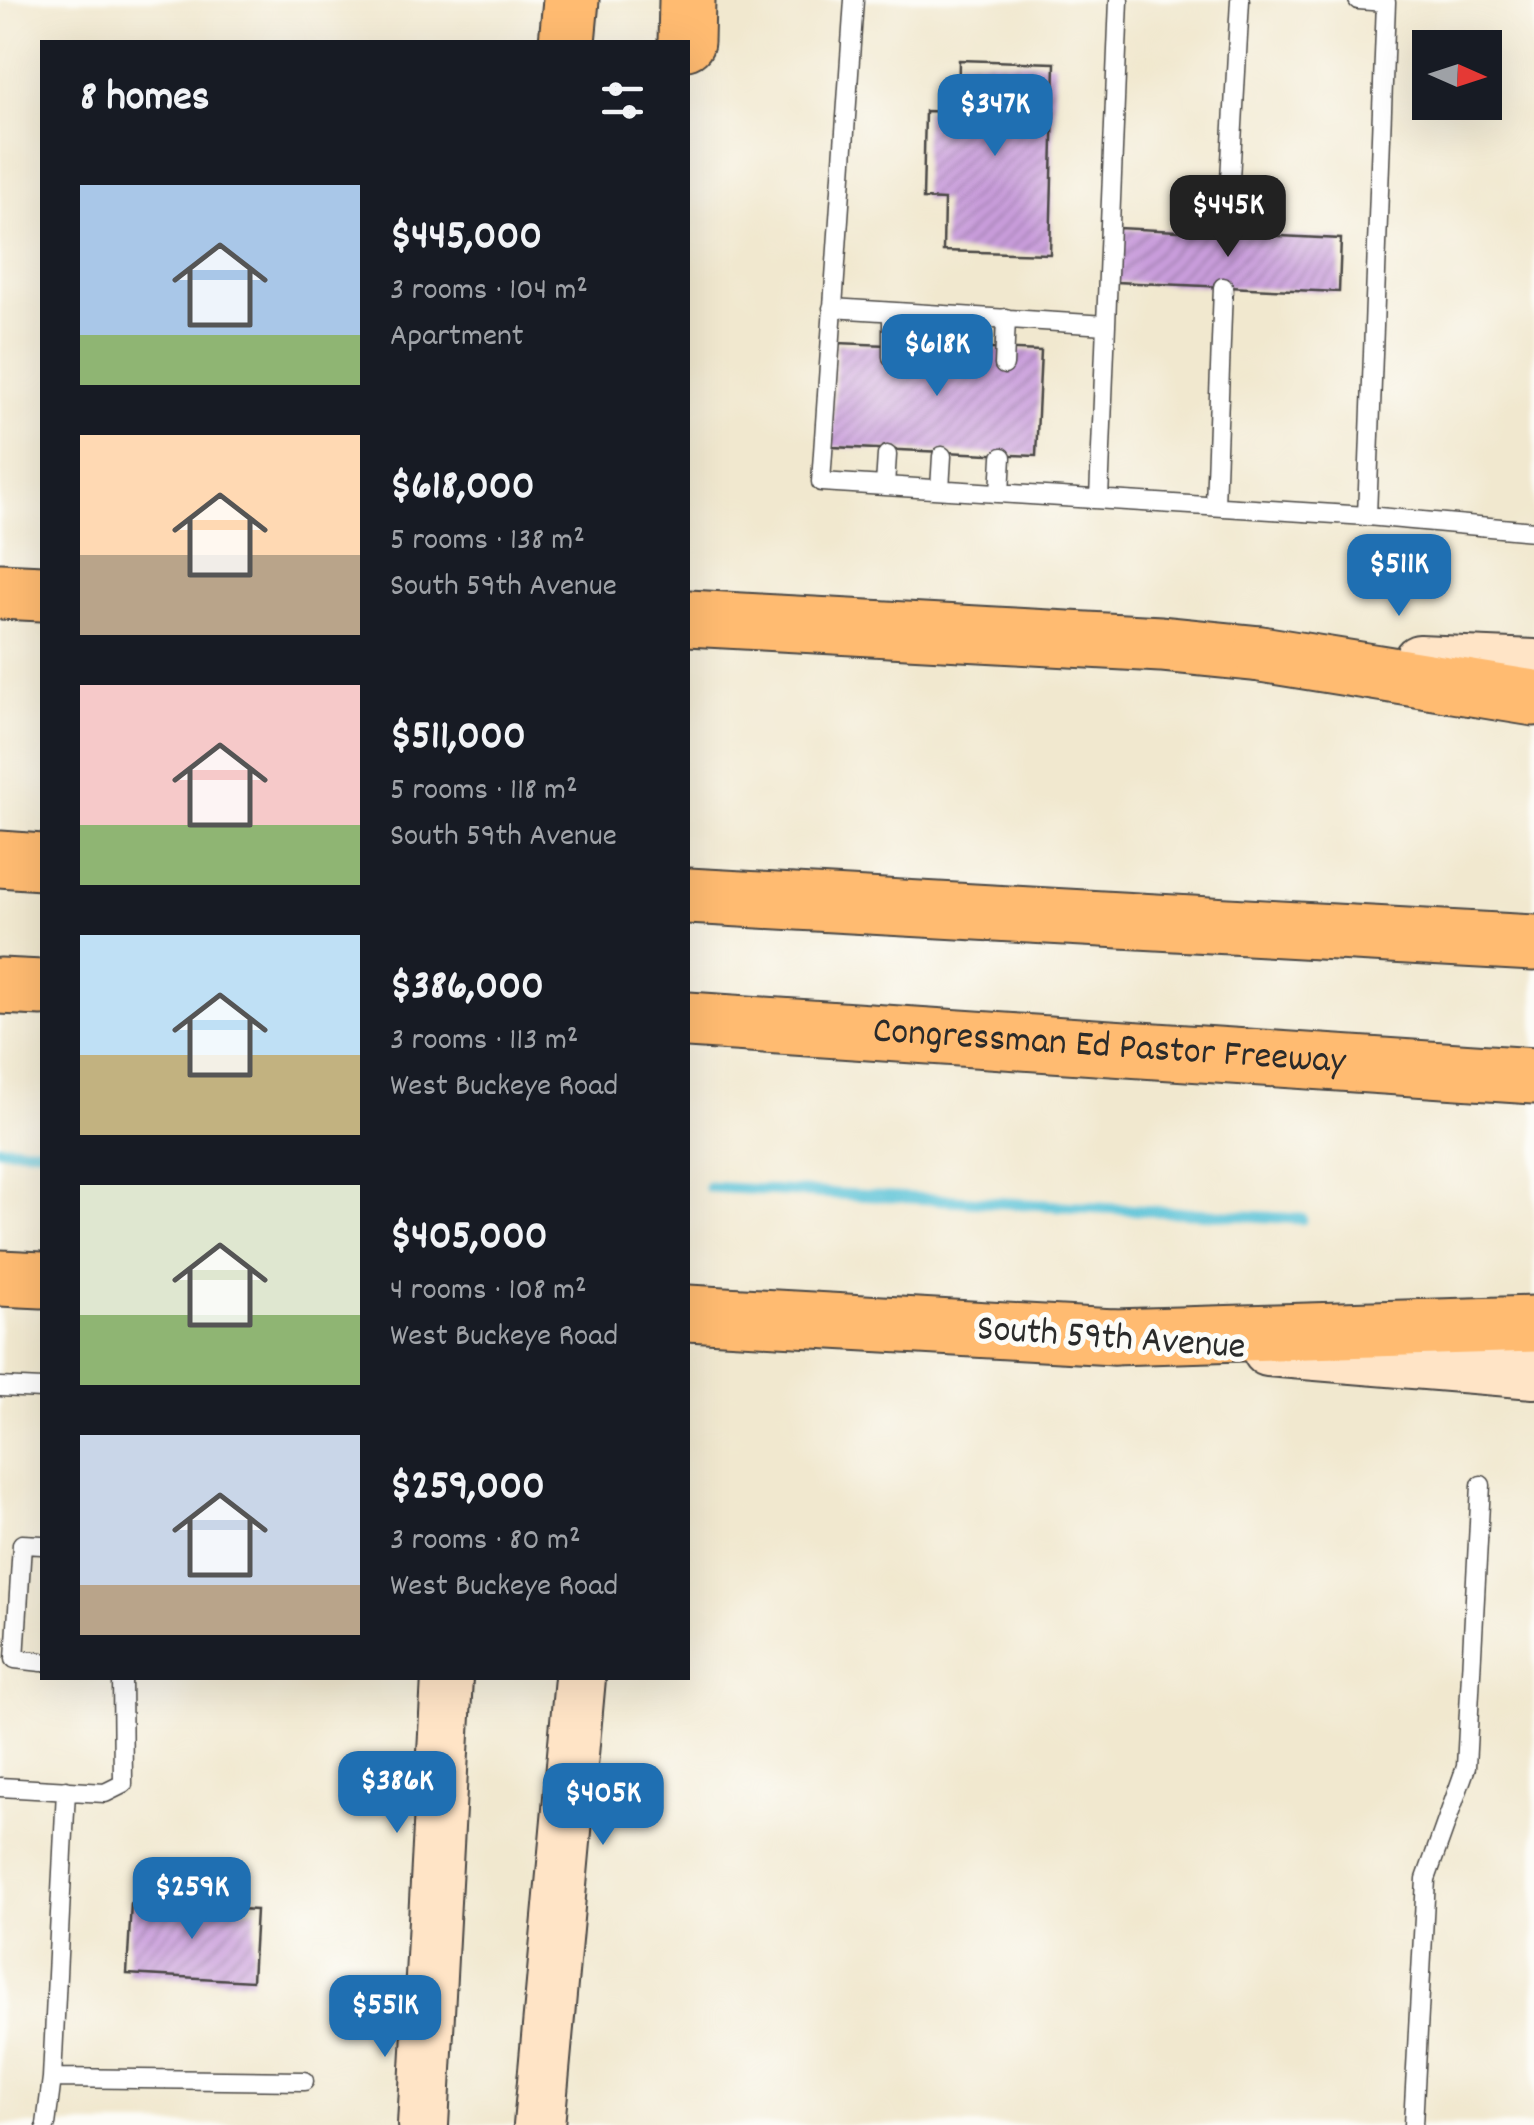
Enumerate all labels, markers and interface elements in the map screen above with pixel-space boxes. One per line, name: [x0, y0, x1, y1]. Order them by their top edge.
north arrow: [1412, 30, 1502, 120]
map controls: [1412, 30, 1502, 120]
text: 8 homes: [80, 70, 209, 130]
icon: filters: [595, 73, 650, 128]
pin: $347K: [925, 74, 1065, 159]
text: $347K: [960, 83, 1030, 129]
pin: $445K: [1158, 175, 1298, 260]
text: $445K: [1192, 184, 1264, 230]
text: $445,000: [390, 209, 542, 269]
icon: home: [160, 225, 280, 345]
text: 3 rooms · 104 m²: [390, 269, 588, 315]
pin: $618K: [867, 314, 1007, 399]
text: Apartment: [390, 315, 524, 361]
text: $618K: [904, 323, 970, 369]
text: $618,000: [390, 459, 535, 519]
icon: home: [160, 475, 280, 595]
text: 5 rooms · 138 m²: [390, 519, 585, 565]
pin: $511K: [1329, 534, 1469, 619]
text: $511K: [1369, 543, 1429, 589]
text: South 59th Avenue: [390, 565, 617, 611]
text: $511,000: [390, 709, 526, 769]
icon: home: [160, 725, 280, 845]
text: 5 rooms · 118 m²: [390, 769, 578, 815]
text: South 59th Avenue: [390, 815, 617, 861]
text: $386,000: [390, 959, 544, 1019]
icon: home: [160, 975, 280, 1095]
street label: Congressman Ed Pastor Freeway: [871, 1005, 1348, 1091]
text: 3 rooms · 113 m²: [390, 1019, 579, 1065]
text: West Buckeye Road: [390, 1065, 618, 1111]
text: $405,000: [390, 1209, 548, 1269]
icon: home: [160, 1225, 280, 1345]
text: 4 rooms · 108 m²: [390, 1269, 587, 1315]
street label: South 59th Avenue: [975, 1303, 1247, 1377]
text: West Buckeye Road: [390, 1315, 618, 1361]
text: $259,000: [390, 1459, 545, 1519]
icon: home: [160, 1475, 280, 1595]
text: 3 rooms · 80 m²: [390, 1519, 581, 1565]
text: West Buckeye Road: [390, 1565, 618, 1611]
pin: $386K: [327, 1751, 467, 1836]
text: $386K: [360, 1760, 434, 1806]
pin: $405K: [533, 1763, 673, 1848]
text: $405K: [565, 1772, 641, 1818]
pin: $259K: [122, 1857, 262, 1942]
text: $259K: [155, 1866, 229, 1912]
pin: $551K: [315, 1975, 455, 2060]
text: $551K: [351, 1984, 419, 2030]

